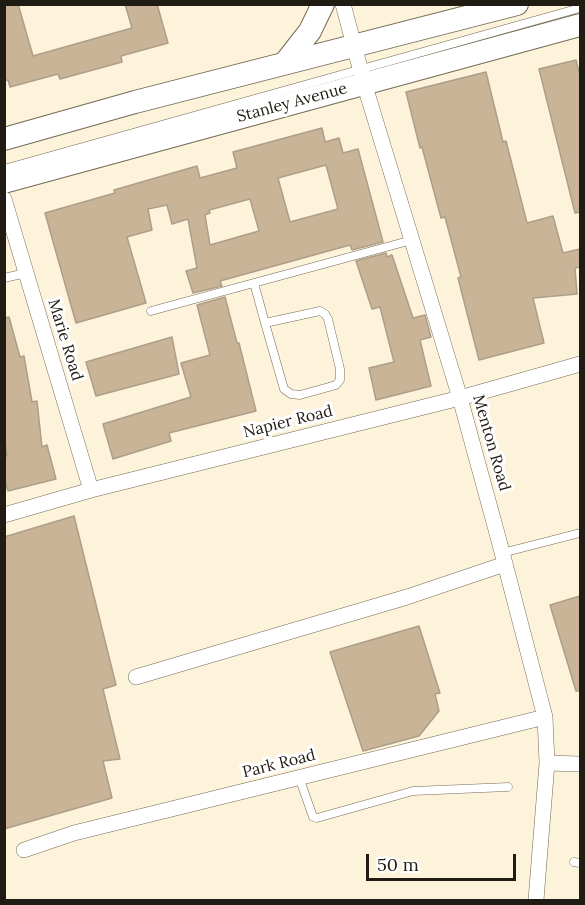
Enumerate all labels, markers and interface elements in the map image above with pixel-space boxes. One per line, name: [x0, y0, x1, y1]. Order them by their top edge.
street label: Stanley Avenue: [235, 79, 349, 127]
street label: Marie Road: [43, 297, 87, 383]
street label: Menton Road: [468, 393, 514, 493]
street label: Napier Road: [241, 402, 335, 442]
street label: Park Road: [240, 746, 318, 782]
scale bar: [369, 842, 519, 880]
text: 50 m: [377, 853, 419, 876]

